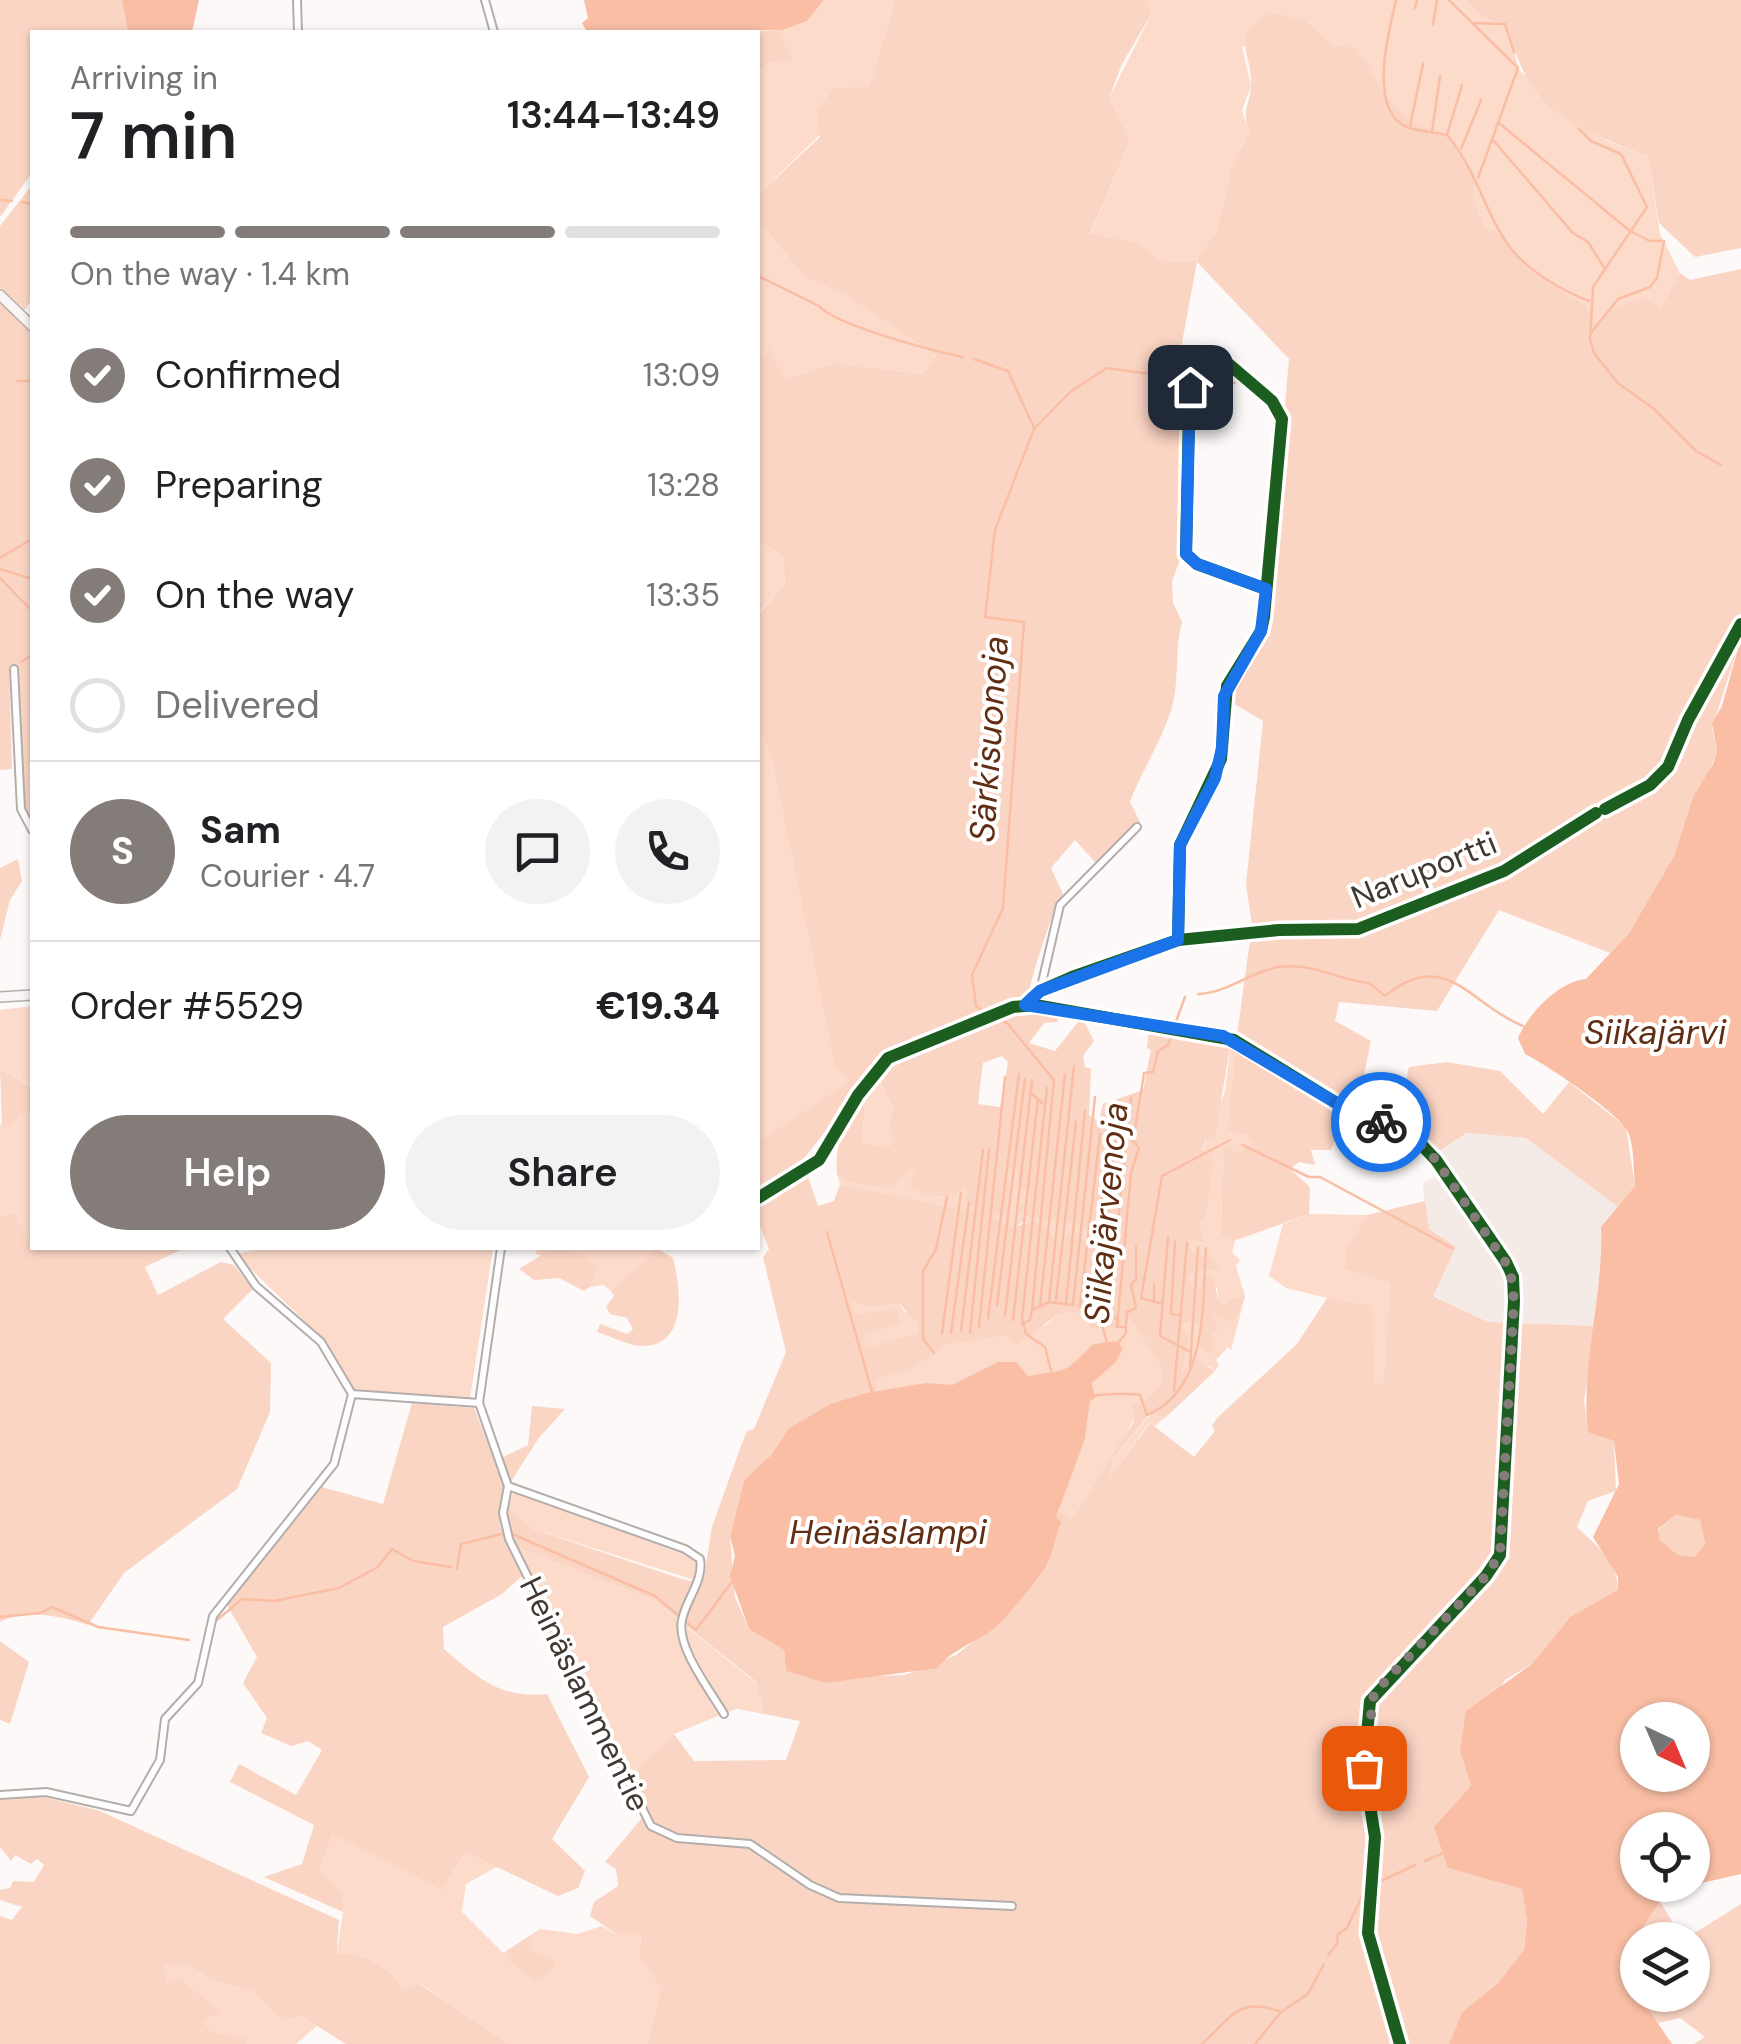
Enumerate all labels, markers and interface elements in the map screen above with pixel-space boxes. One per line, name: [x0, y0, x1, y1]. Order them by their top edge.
text: Arriving in: [70, 57, 218, 99]
text: 13:44–13:49: [507, 90, 720, 140]
text: 7 min: [70, 94, 237, 178]
text: On the way · 1.4 km: [70, 253, 350, 295]
pin: [1148, 345, 1233, 430]
icon: check: [70, 348, 125, 403]
text: Confirmed: [155, 350, 341, 400]
text: 13:09: [643, 354, 720, 396]
icon: home: [1163, 360, 1218, 415]
icon: check: [70, 458, 125, 513]
text: Preparing: [155, 460, 323, 510]
text: 13:28: [647, 464, 720, 506]
icon: check: [70, 568, 125, 623]
text: On the way: [155, 570, 354, 620]
text: 13:35: [646, 574, 720, 616]
water label: Särkisuonoja: [959, 634, 1019, 844]
text: Delivered: [155, 680, 320, 730]
button: chat: [485, 799, 590, 904]
button: phone: [615, 799, 720, 904]
text: Sam: [200, 805, 281, 855]
street label: Naruportti: [1345, 822, 1503, 918]
text: S: [111, 826, 134, 876]
text: Courier · 4.7: [200, 855, 375, 897]
text: Order #5529: [70, 981, 304, 1031]
text: €19.34: [596, 981, 720, 1031]
water label: Siikajärvi: [1584, 1009, 1727, 1055]
courier: [1331, 1072, 1431, 1172]
icon: bike: [1354, 1095, 1409, 1150]
water label: Siikajärvenoja: [1073, 1100, 1139, 1326]
button: Help: [70, 1115, 385, 1230]
button: Share: [405, 1115, 720, 1230]
water label: Heinäslampi: [789, 1509, 987, 1555]
street label: Heinäslammentie: [510, 1570, 660, 1818]
north arrow: [1620, 1702, 1710, 1792]
map controls: [1620, 1702, 1710, 2012]
pin: [1322, 1726, 1407, 1811]
icon: bag: [1337, 1741, 1392, 1796]
button: locate: [1620, 1812, 1710, 1902]
button: layers: [1620, 1922, 1710, 2012]

